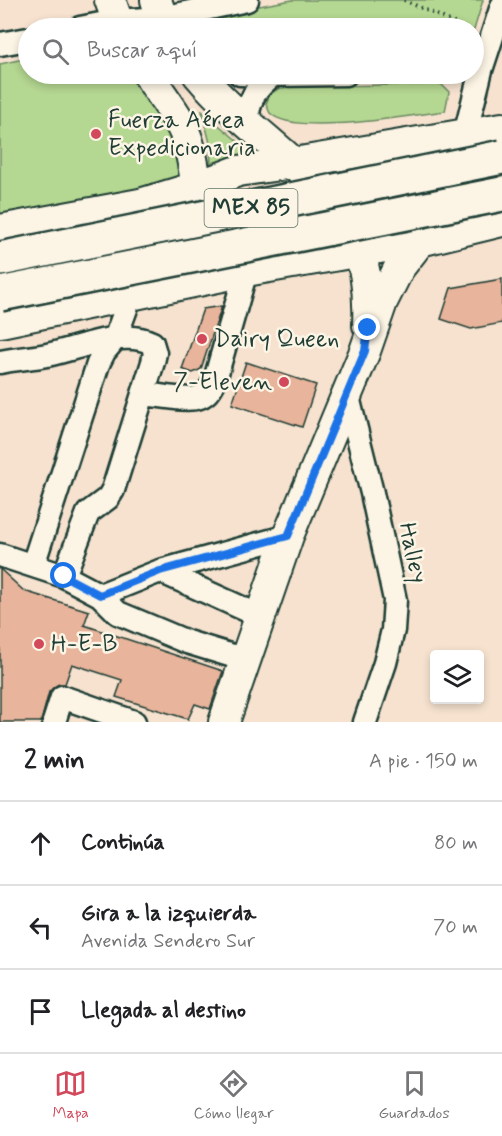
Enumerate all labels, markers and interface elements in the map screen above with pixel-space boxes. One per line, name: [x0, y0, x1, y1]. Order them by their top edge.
search box: [18, 18, 484, 84]
icon: search: [39, 35, 72, 68]
text: Buscar aquí: [87, 37, 198, 65]
place label: Fuerza Aérea Expedicionaria: [108, 105, 256, 164]
marker: Fuerza Aérea Expedicionaria: [89, 127, 103, 141]
road number: MEX 85: [204, 189, 298, 227]
route end: [354, 314, 380, 340]
place label: Dairy Queen: [214, 324, 339, 355]
marker: Dairy Queen: [195, 332, 209, 346]
place label: 7-Eleven: [173, 367, 272, 398]
marker: 7-Eleven: [277, 375, 291, 389]
street label: Halley: [390, 520, 434, 586]
route start: [50, 562, 76, 588]
place label: H-E-B: [51, 629, 117, 660]
marker: H-E-B: [32, 637, 46, 651]
map controls: [430, 650, 484, 704]
button: layers: [430, 650, 484, 704]
text: 2 min: [24, 744, 85, 778]
text: A pie · 150 m: [369, 748, 478, 775]
icon: ahead: [24, 827, 57, 860]
text: Continúa: [81, 829, 165, 857]
text: 80 m: [434, 830, 478, 857]
text: Gira a la izquierda: [81, 900, 256, 928]
icon: left: [24, 911, 57, 944]
text: 70 m: [433, 914, 478, 941]
text: Avenida Sendero Sur: [81, 928, 255, 955]
icon: arrive: [24, 995, 57, 1028]
text: Llegada al destino: [81, 997, 246, 1025]
tab: Mapa: [52, 1067, 89, 1124]
tab: Cómo llegar: [194, 1067, 274, 1124]
tab: Guardados: [378, 1067, 450, 1124]

